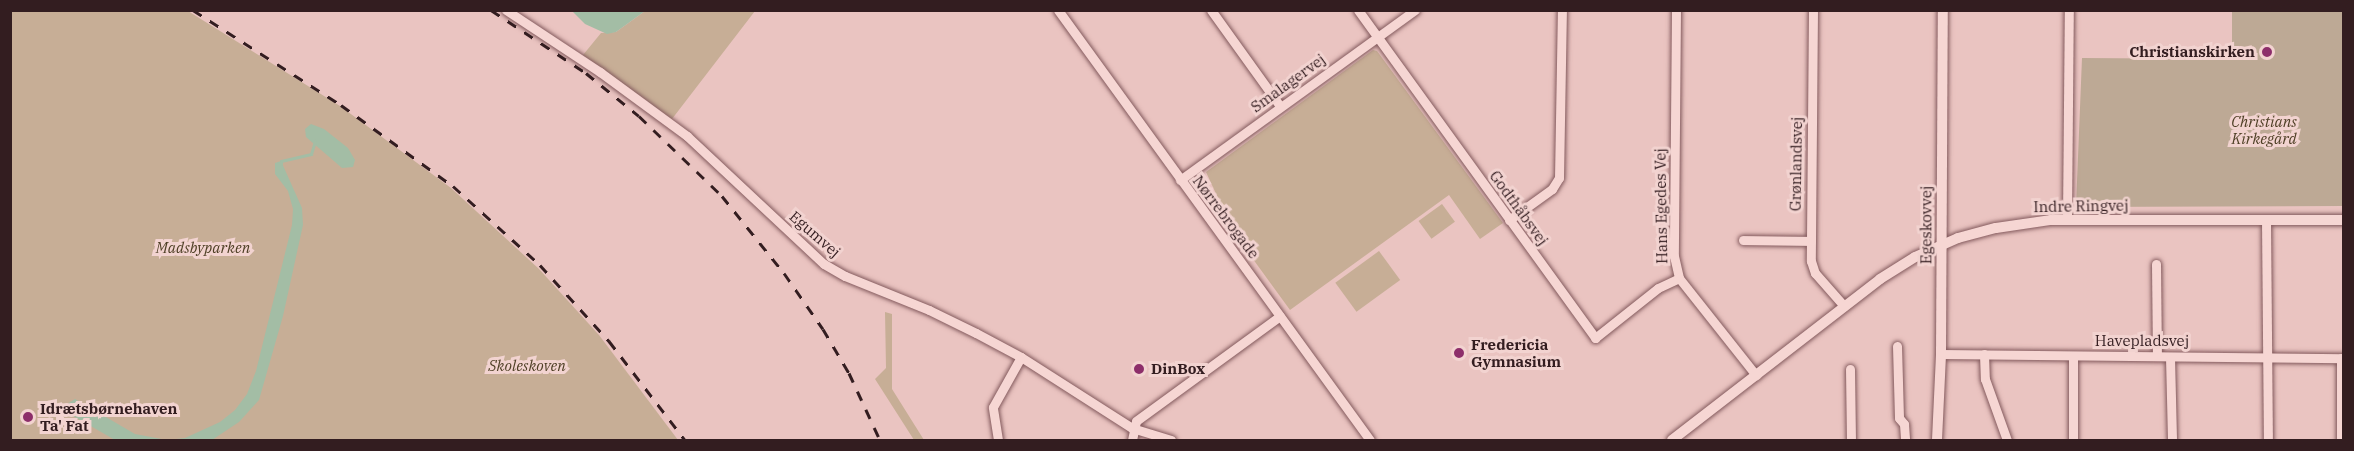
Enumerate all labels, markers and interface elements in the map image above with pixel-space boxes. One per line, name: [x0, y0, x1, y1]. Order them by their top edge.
place label: Christianskirken: [2129, 43, 2255, 61]
marker: Christianskirken: [2260, 45, 2274, 59]
street label: Smalagervej: [1247, 50, 1329, 116]
park label: Christians Kirkegård: [2231, 112, 2297, 147]
street label: Grønlandsvej: [1786, 117, 1806, 211]
street label: Hans Egedes Vej: [1651, 148, 1671, 264]
street label: Godthåbsvej: [1486, 167, 1552, 249]
street label: Nørrebrogade: [1189, 172, 1263, 262]
street label: Egeskovvej: [1917, 186, 1935, 264]
street label: Indre Ringvej: [2033, 196, 2129, 216]
street label: Egumvej: [786, 207, 844, 261]
park label: Madsbyparken: [156, 239, 250, 257]
street label: Havepladsvej: [2095, 332, 2189, 350]
place label: Fredericia Gymnasium: [1471, 335, 1561, 370]
marker: Fredericia Gymnasium: [1452, 346, 1466, 360]
park label: Skoleskoven: [488, 357, 566, 375]
place label: DinBox: [1151, 360, 1205, 378]
marker: DinBox: [1132, 362, 1146, 376]
place label: Idrætsbørnehaven Ta' Fat: [40, 399, 177, 434]
marker: Idrætsbørnehaven Ta' Fat: [21, 410, 35, 424]

